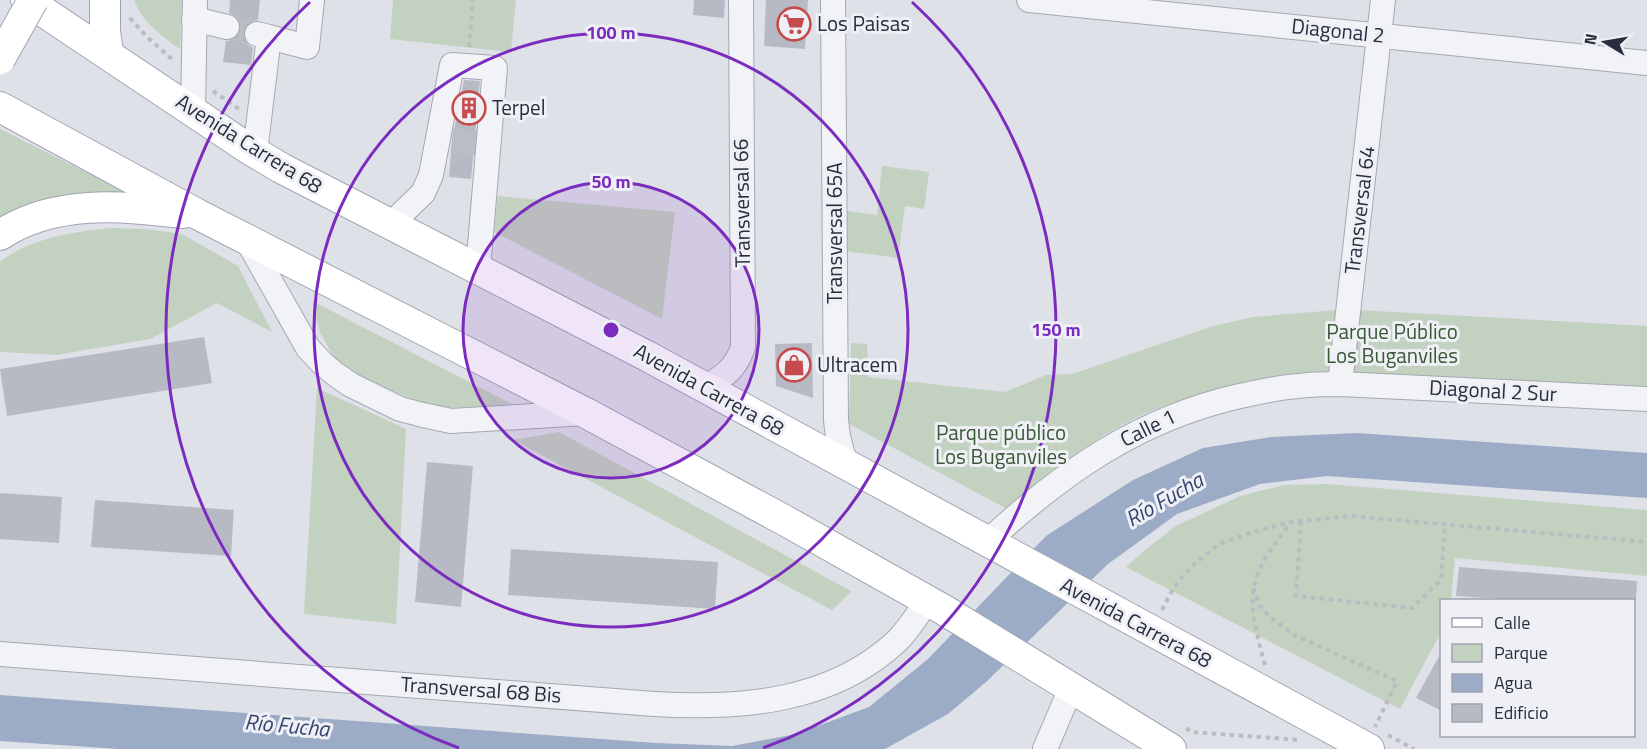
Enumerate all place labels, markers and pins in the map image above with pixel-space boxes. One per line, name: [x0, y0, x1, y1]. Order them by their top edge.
supermarket icon: Los Paisas: [776, 6, 812, 42]
place label: Los Paisas: [817, 7, 910, 39]
building icon: Terpel: [451, 90, 487, 126]
place label: Terpel: [492, 91, 546, 123]
centre of rings: [601, 320, 621, 340]
shop icon: Ultracem: [776, 347, 812, 383]
place label: Ultracem: [817, 348, 898, 380]

